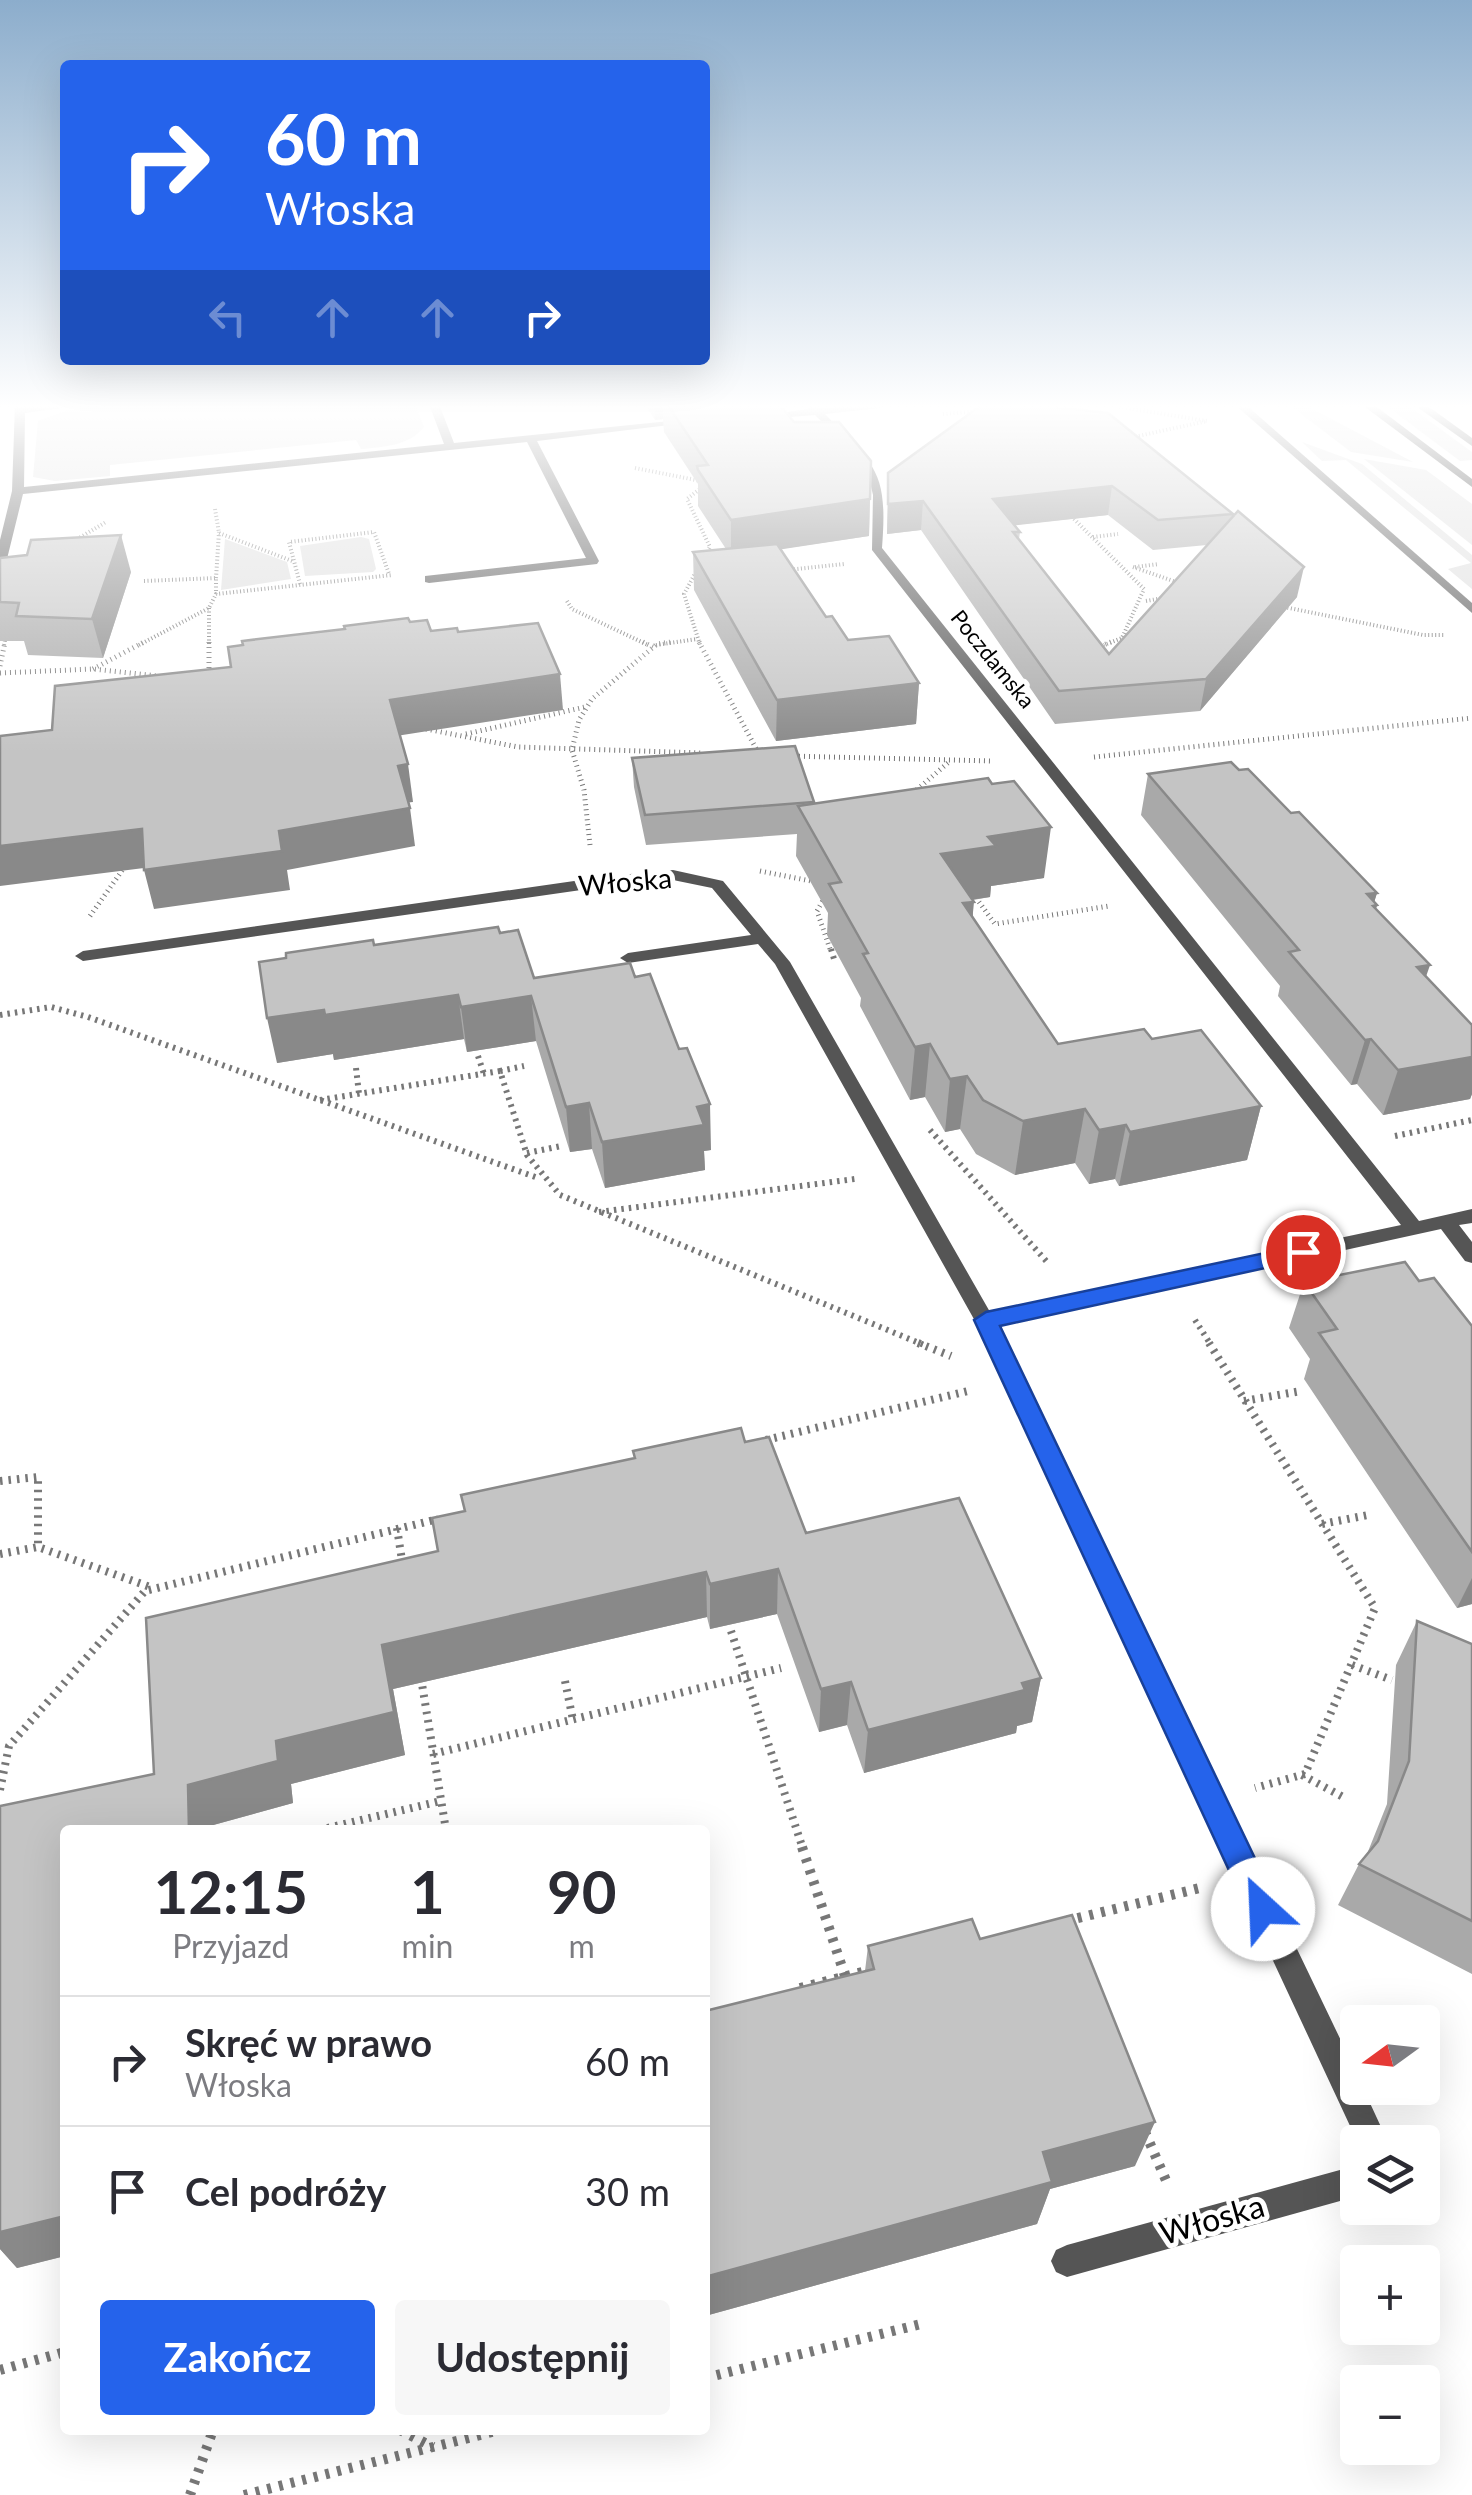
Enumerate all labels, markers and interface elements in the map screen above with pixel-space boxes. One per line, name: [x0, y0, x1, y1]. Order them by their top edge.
text: 60 m: [265, 96, 422, 180]
icon: right: [100, 100, 230, 230]
text: Włoska: [265, 181, 415, 235]
icon: left: [200, 290, 255, 345]
icon: ahead: [305, 290, 360, 345]
icon: ahead: [410, 290, 465, 345]
icon: right: [515, 290, 570, 345]
street label: Poczdamska: [946, 604, 1041, 713]
street label: Włoska: [577, 860, 673, 902]
pin: [1261, 1210, 1346, 1295]
icon: arrive: [1276, 1225, 1331, 1280]
text: 12:15: [153, 1855, 308, 1927]
text: 1: [410, 1855, 445, 1927]
text: 90: [547, 1855, 617, 1927]
position arrow: [1211, 1857, 1315, 1961]
text: Przyjazd: [172, 1926, 289, 1965]
text: min: [402, 1926, 453, 1965]
text: m: [569, 1926, 595, 1965]
north arrow: [1340, 2005, 1440, 2105]
map controls: [1340, 2005, 1440, 2465]
text: Skręć w prawo: [185, 2019, 432, 2065]
icon: right: [100, 2034, 155, 2089]
text: 60 m: [585, 2038, 670, 2084]
text: Włoska: [185, 2065, 292, 2104]
button: layers: [1340, 2125, 1440, 2225]
icon: arrive: [100, 2164, 155, 2219]
text: Cel podróży: [185, 2168, 386, 2214]
text: 30 m: [585, 2168, 670, 2214]
street label: Włoska: [1155, 2185, 1268, 2252]
button: +: [1340, 2245, 1440, 2345]
button: Zakończ: [100, 2300, 375, 2415]
button: Udostępnij: [395, 2300, 670, 2415]
button: −: [1340, 2365, 1440, 2465]

